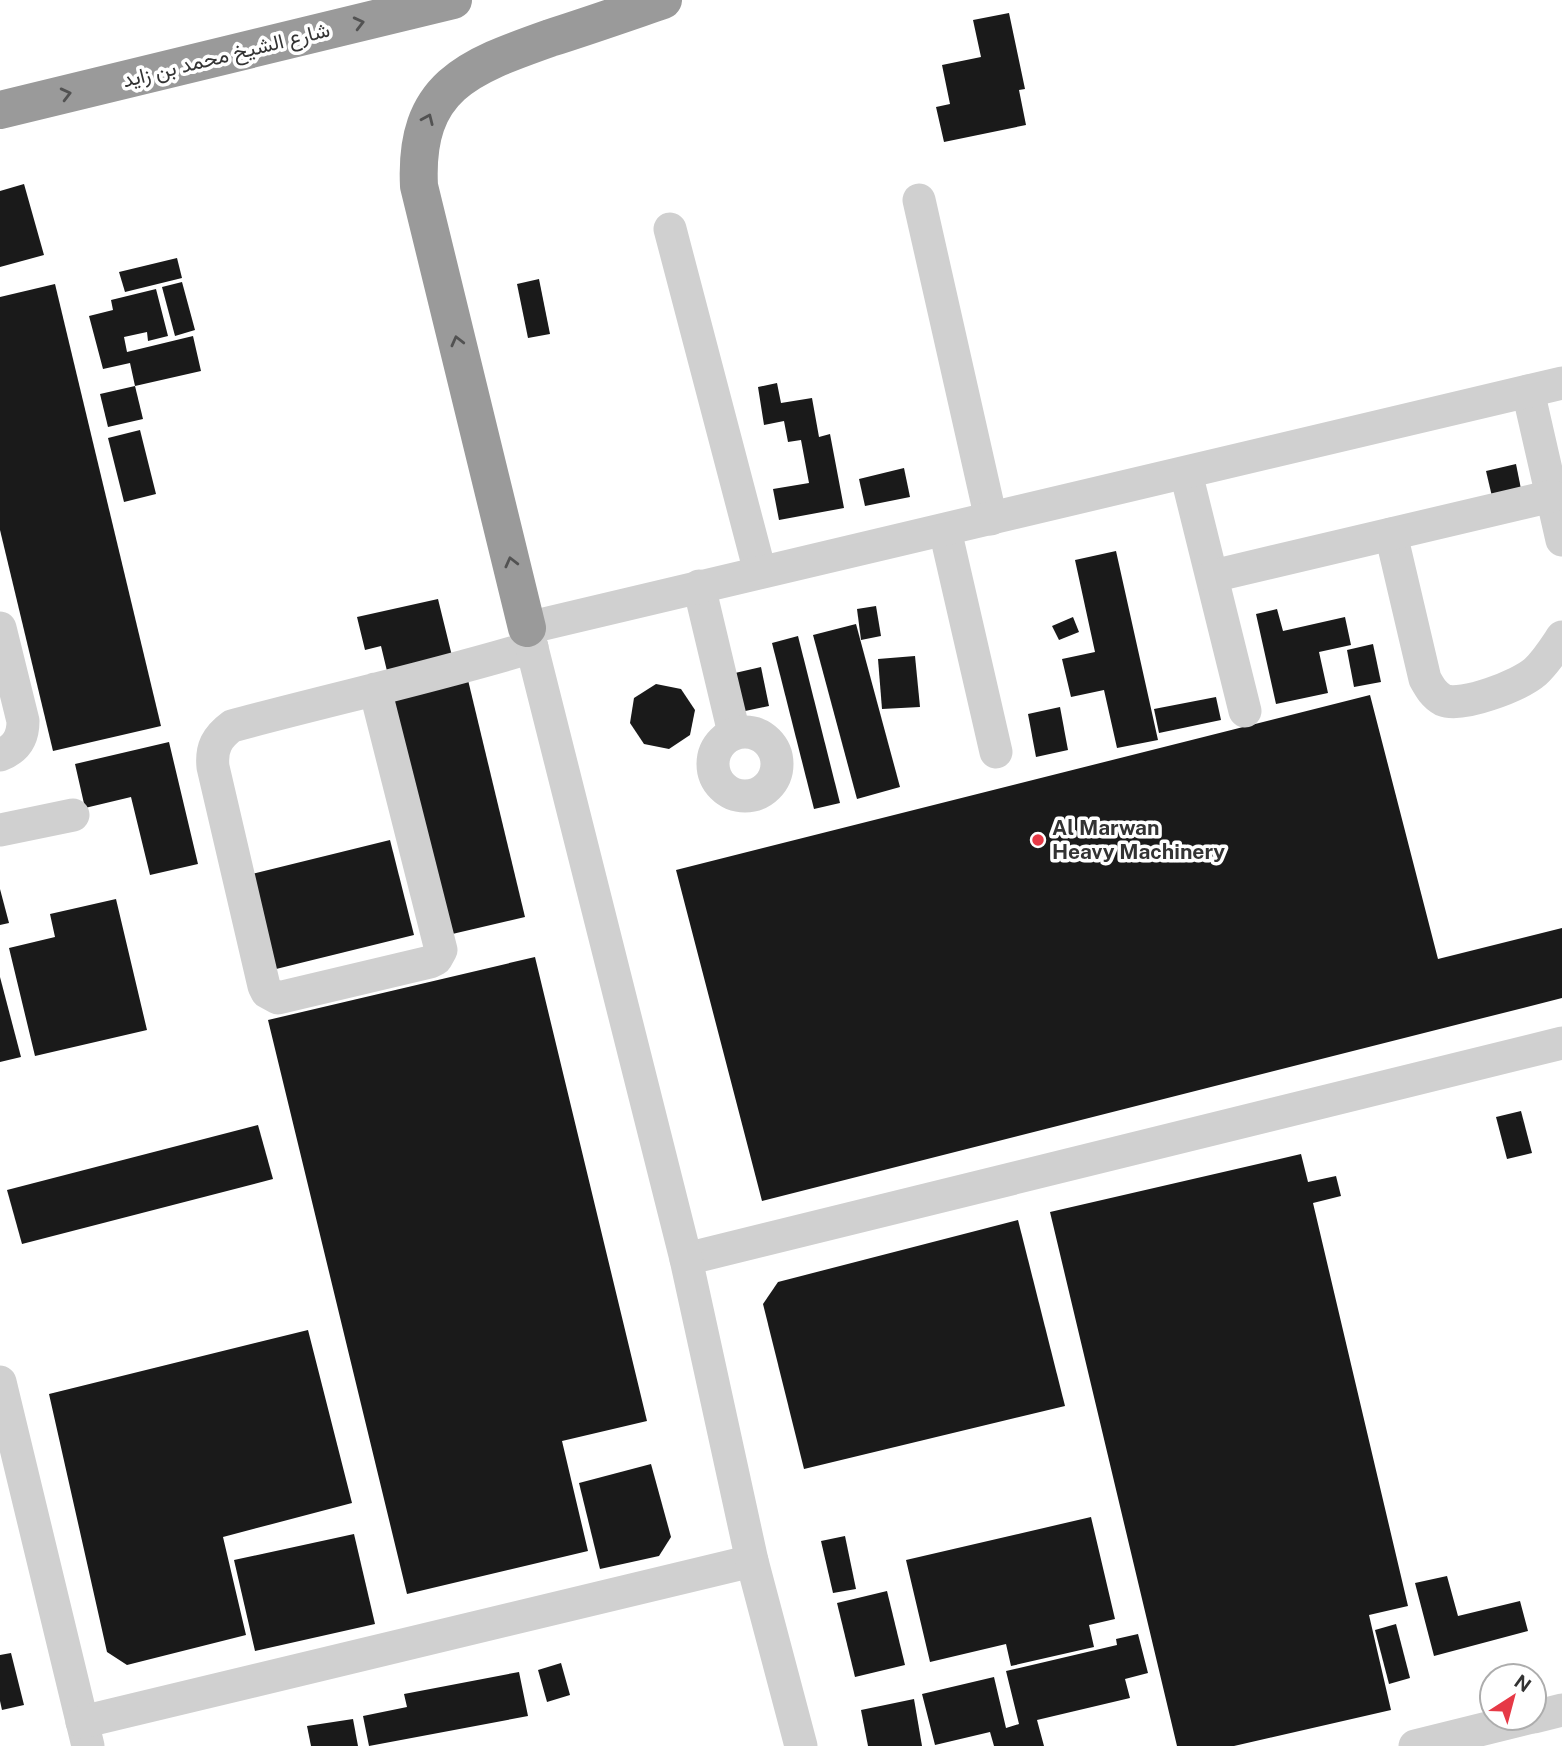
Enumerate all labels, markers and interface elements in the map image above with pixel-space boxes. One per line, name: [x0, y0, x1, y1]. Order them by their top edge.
street label: شارع الشيخ محمد بن زايد: [120, 17, 333, 94]
one-way arrow: [353, 17, 365, 31]
one-way arrow: [60, 88, 72, 102]
one-way arrow: [420, 114, 434, 126]
one-way arrow: [450, 335, 465, 347]
one-way arrow: [505, 556, 519, 568]
place label: Al Marwan Heavy Machinery: [1052, 815, 1225, 864]
marker: Al Marwan Heavy Machinery: [1030, 832, 1046, 848]
north arrow: [1478, 1662, 1548, 1732]
text: N: [1511, 1670, 1535, 1697]

